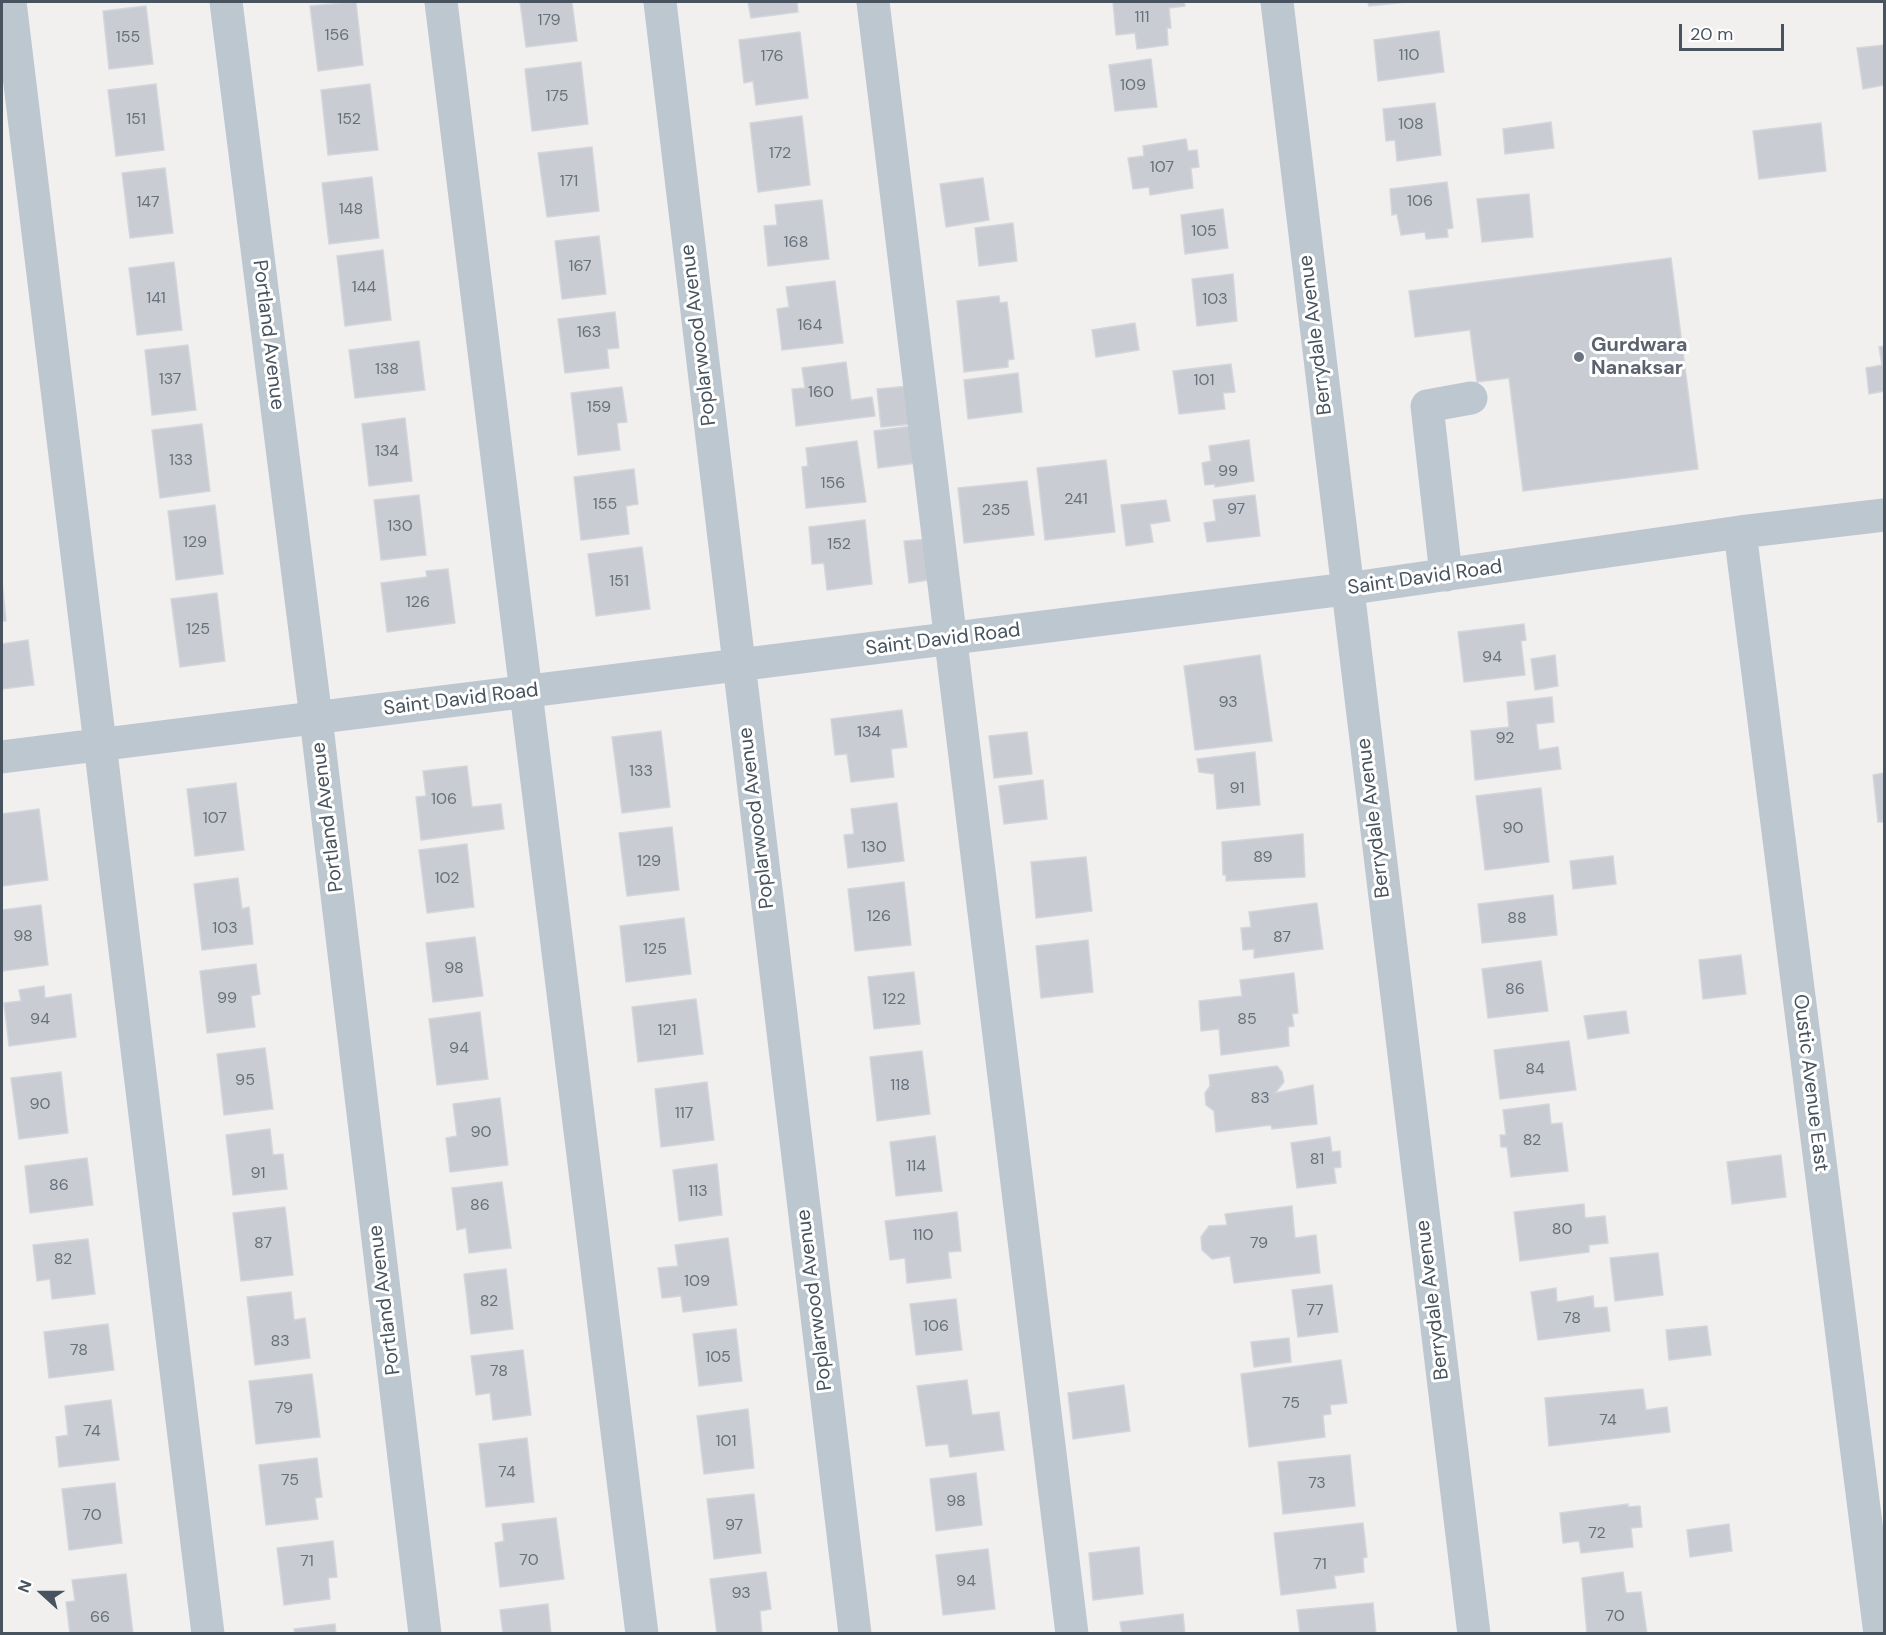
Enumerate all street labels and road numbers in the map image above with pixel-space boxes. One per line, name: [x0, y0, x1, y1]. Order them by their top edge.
street label: Poplarwood Avenue: [676, 243, 722, 427]
street label: Berrydale Avenue: [1294, 254, 1338, 416]
street label: Portland Avenue: [247, 259, 289, 411]
street label: Saint David Road: [1346, 555, 1504, 601]
street label: Saint David Road: [864, 619, 1022, 661]
street label: Saint David Road: [382, 679, 540, 721]
street label: Poplarwood Avenue: [734, 726, 780, 910]
street label: Berrydale Avenue: [1352, 737, 1396, 899]
street label: Portland Avenue: [307, 741, 349, 893]
street label: Oustic Avenue East: [1787, 993, 1833, 1173]
street label: Poplarwood Avenue: [792, 1208, 838, 1392]
street label: Berrydale Avenue: [1411, 1219, 1455, 1381]
street label: Portland Avenue: [364, 1224, 406, 1376]

